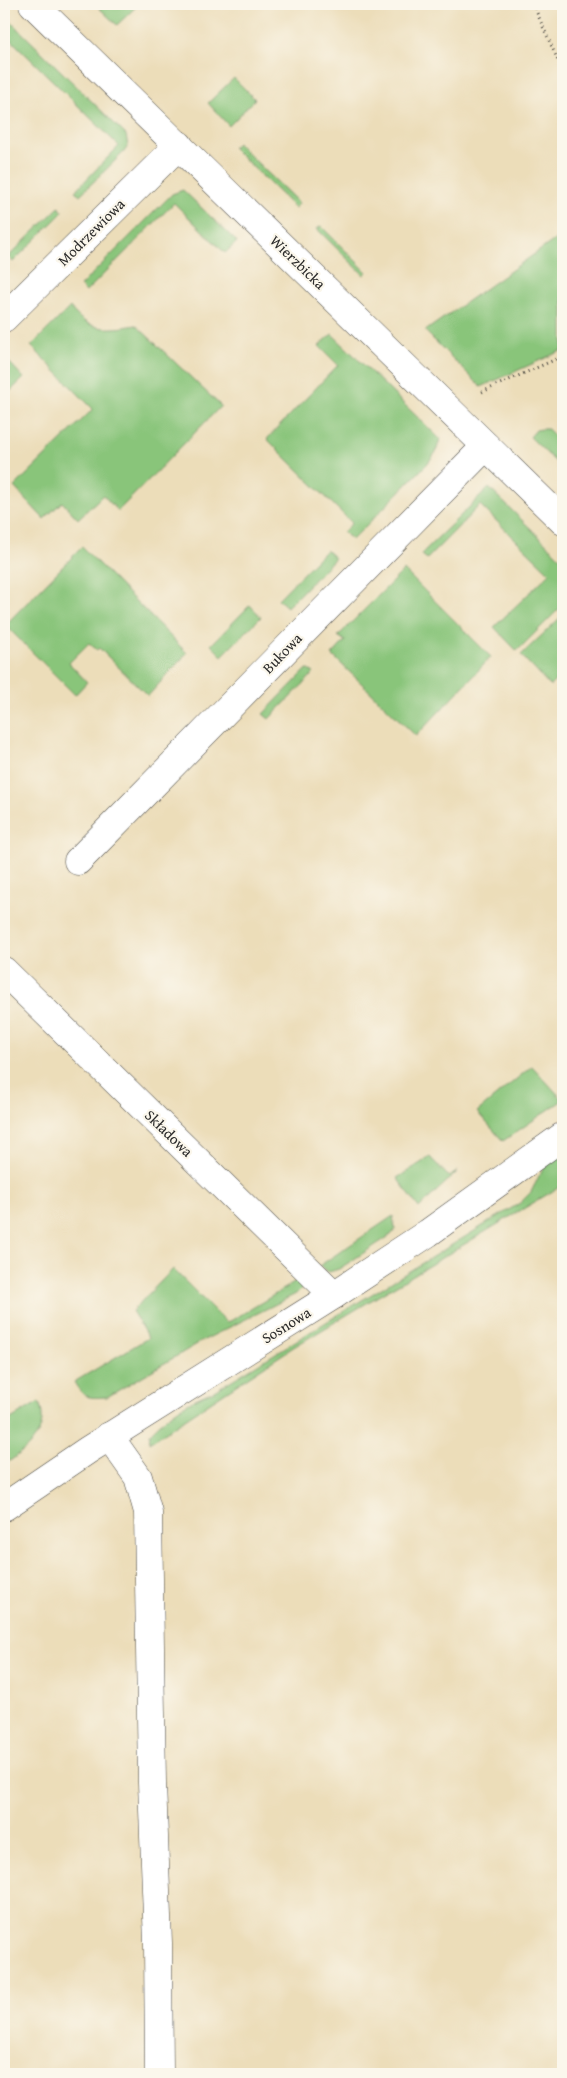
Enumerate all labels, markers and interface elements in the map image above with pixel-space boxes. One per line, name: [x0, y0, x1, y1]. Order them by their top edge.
street label: Modrzewiowa: [53, 194, 129, 270]
street label: Wierzbicka: [266, 230, 330, 294]
street label: Bukowa: [257, 628, 307, 678]
street label: Składowa: [140, 1105, 198, 1161]
street label: Sosnowa: [257, 1302, 315, 1348]

